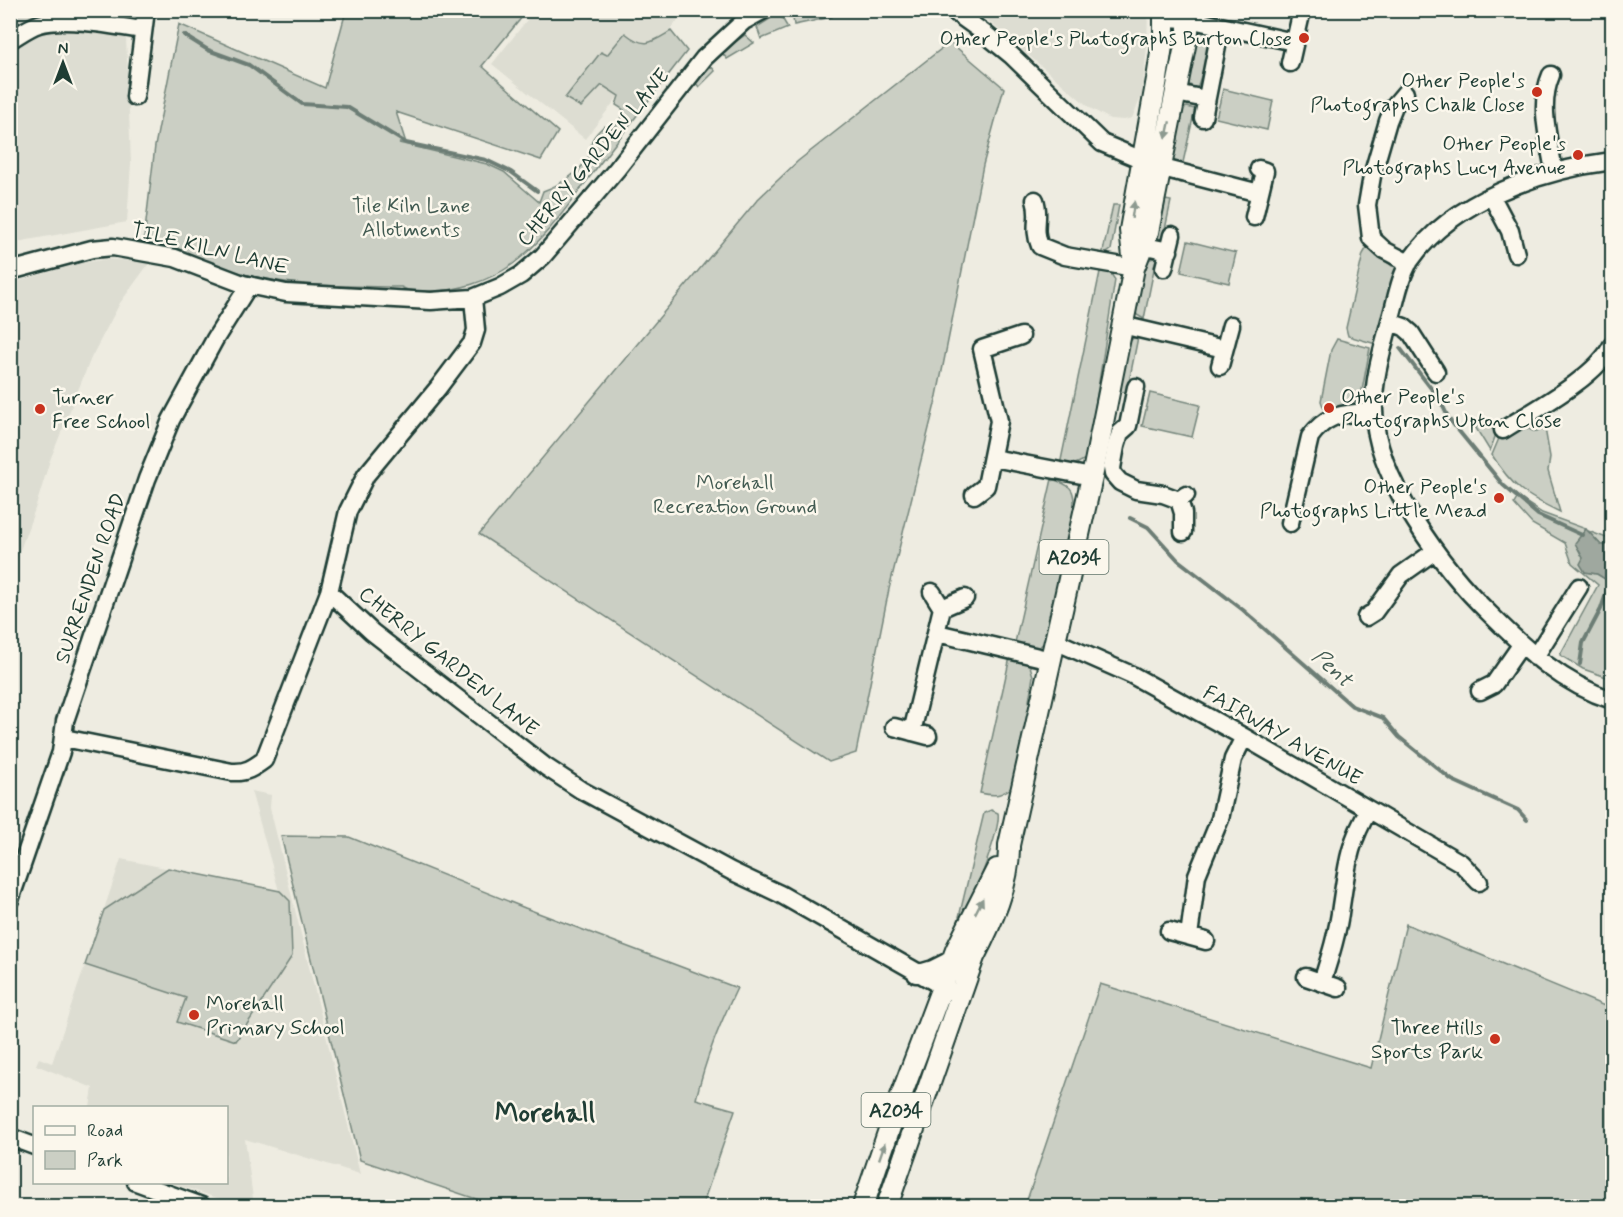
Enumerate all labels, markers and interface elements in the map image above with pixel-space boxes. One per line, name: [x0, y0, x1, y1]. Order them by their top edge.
place label: Other People's Photographs Burton Close: [939, 25, 1292, 55]
marker: Other People's Photographs Burton Close: [1297, 31, 1311, 45]
north arrow: [33, 33, 93, 93]
text: N: [58, 39, 68, 60]
street label: CHERRY GARDEN LANE: [511, 63, 677, 253]
place label: Other People's Photographs Chalk Close: [1310, 67, 1525, 121]
marker: Other People's Photographs Chalk Close: [1530, 85, 1544, 99]
one-way arrow: [1162, 120, 1172, 139]
place label: Other People's Photographs Lucy Avenue: [1342, 130, 1566, 184]
marker: Other People's Photographs Lucy Avenue: [1571, 148, 1585, 162]
park label: Tile Kiln Lane Allotments: [352, 192, 470, 244]
one-way arrow: [1128, 200, 1137, 219]
street label: TILE KILN LANE: [128, 216, 292, 282]
place label: Other People's Photographs Upton Close: [1341, 383, 1562, 437]
place label: Turner Free School: [52, 384, 150, 436]
marker: Other People's Photographs Upton Close: [1322, 401, 1336, 415]
marker: Turner Free School: [33, 402, 47, 416]
park label: Morehall Recreation Ground: [653, 469, 817, 521]
place label: Other People's Photographs Little Mead: [1260, 473, 1487, 527]
street label: SURRENDEN ROAD: [49, 489, 133, 667]
marker: Other People's Photographs Little Mead: [1492, 491, 1506, 505]
road number: A2034: [1040, 540, 1108, 574]
street label: CHERRY GARDEN LANE: [352, 580, 544, 743]
water label: Pent: [1306, 643, 1360, 696]
street label: FAIRWAY AVENUE: [1198, 679, 1367, 793]
one-way arrow: [975, 898, 984, 915]
place label: Morehall Primary School: [206, 990, 345, 1042]
marker: Morehall Primary School: [187, 1008, 201, 1022]
place label: Three Hills Sports Park: [1371, 1014, 1483, 1066]
marker: Three Hills Sports Park: [1488, 1032, 1502, 1046]
road number: A2034: [862, 1093, 930, 1127]
district label: Morehall: [495, 1096, 596, 1131]
legend: [33, 1106, 228, 1184]
text: Road: [87, 1119, 123, 1143]
one-way arrow: [877, 1142, 887, 1160]
text: Park: [87, 1149, 123, 1173]

